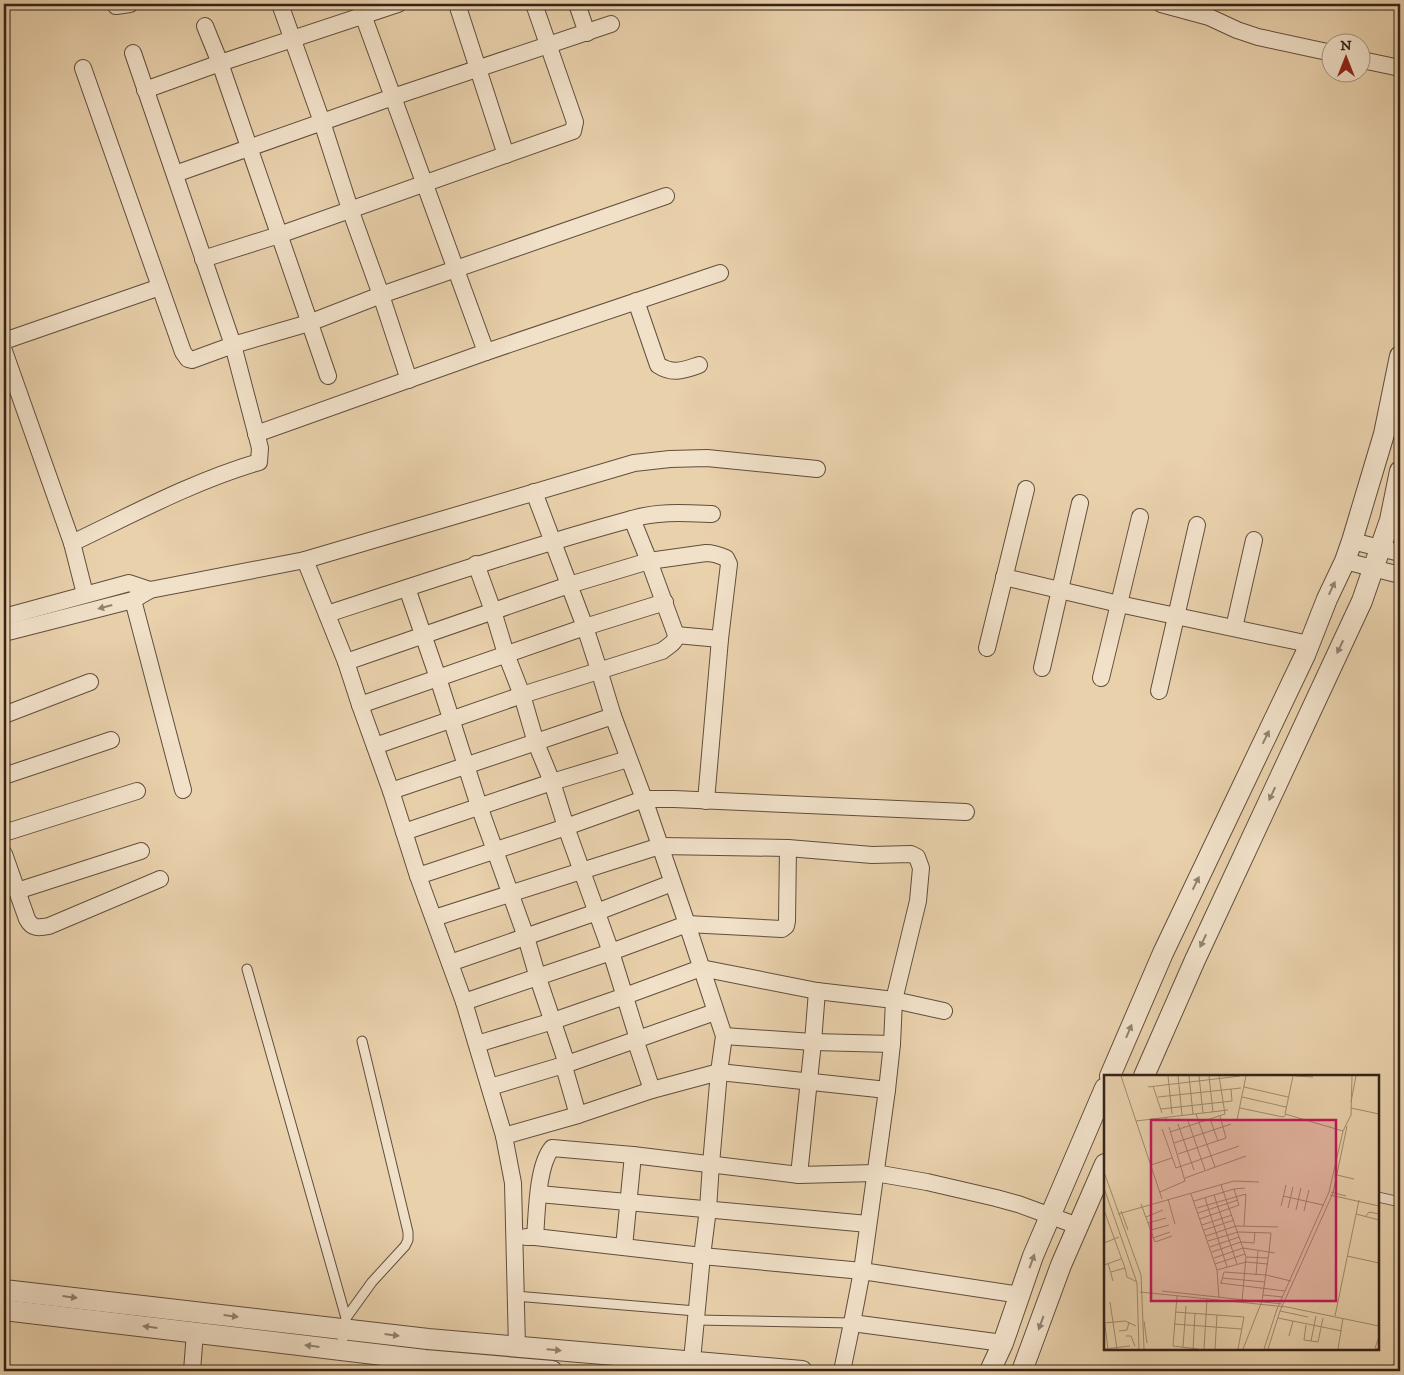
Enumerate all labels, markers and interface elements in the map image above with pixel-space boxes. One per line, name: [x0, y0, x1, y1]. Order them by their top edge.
north arrow: [1322, 32, 1372, 82]
text: N: [1340, 37, 1352, 55]
one-way arrow: [1329, 581, 1337, 595]
one-way arrow: [97, 603, 112, 611]
one-way arrow: [1336, 640, 1344, 654]
one-way arrow: [1262, 730, 1270, 744]
one-way arrow: [1267, 787, 1275, 801]
one-way arrow: [1192, 876, 1200, 890]
one-way arrow: [1199, 934, 1207, 948]
one-way arrow: [1126, 1024, 1134, 1038]
inset map: [1104, 1075, 1379, 1350]
one-way arrow: [1029, 1253, 1036, 1268]
one-way arrow: [62, 1294, 78, 1302]
one-way arrow: [223, 1312, 239, 1320]
one-way arrow: [1036, 1316, 1044, 1331]
one-way arrow: [142, 1323, 158, 1331]
one-way arrow: [385, 1331, 401, 1339]
one-way arrow: [303, 1342, 319, 1350]
one-way arrow: [546, 1346, 562, 1354]

